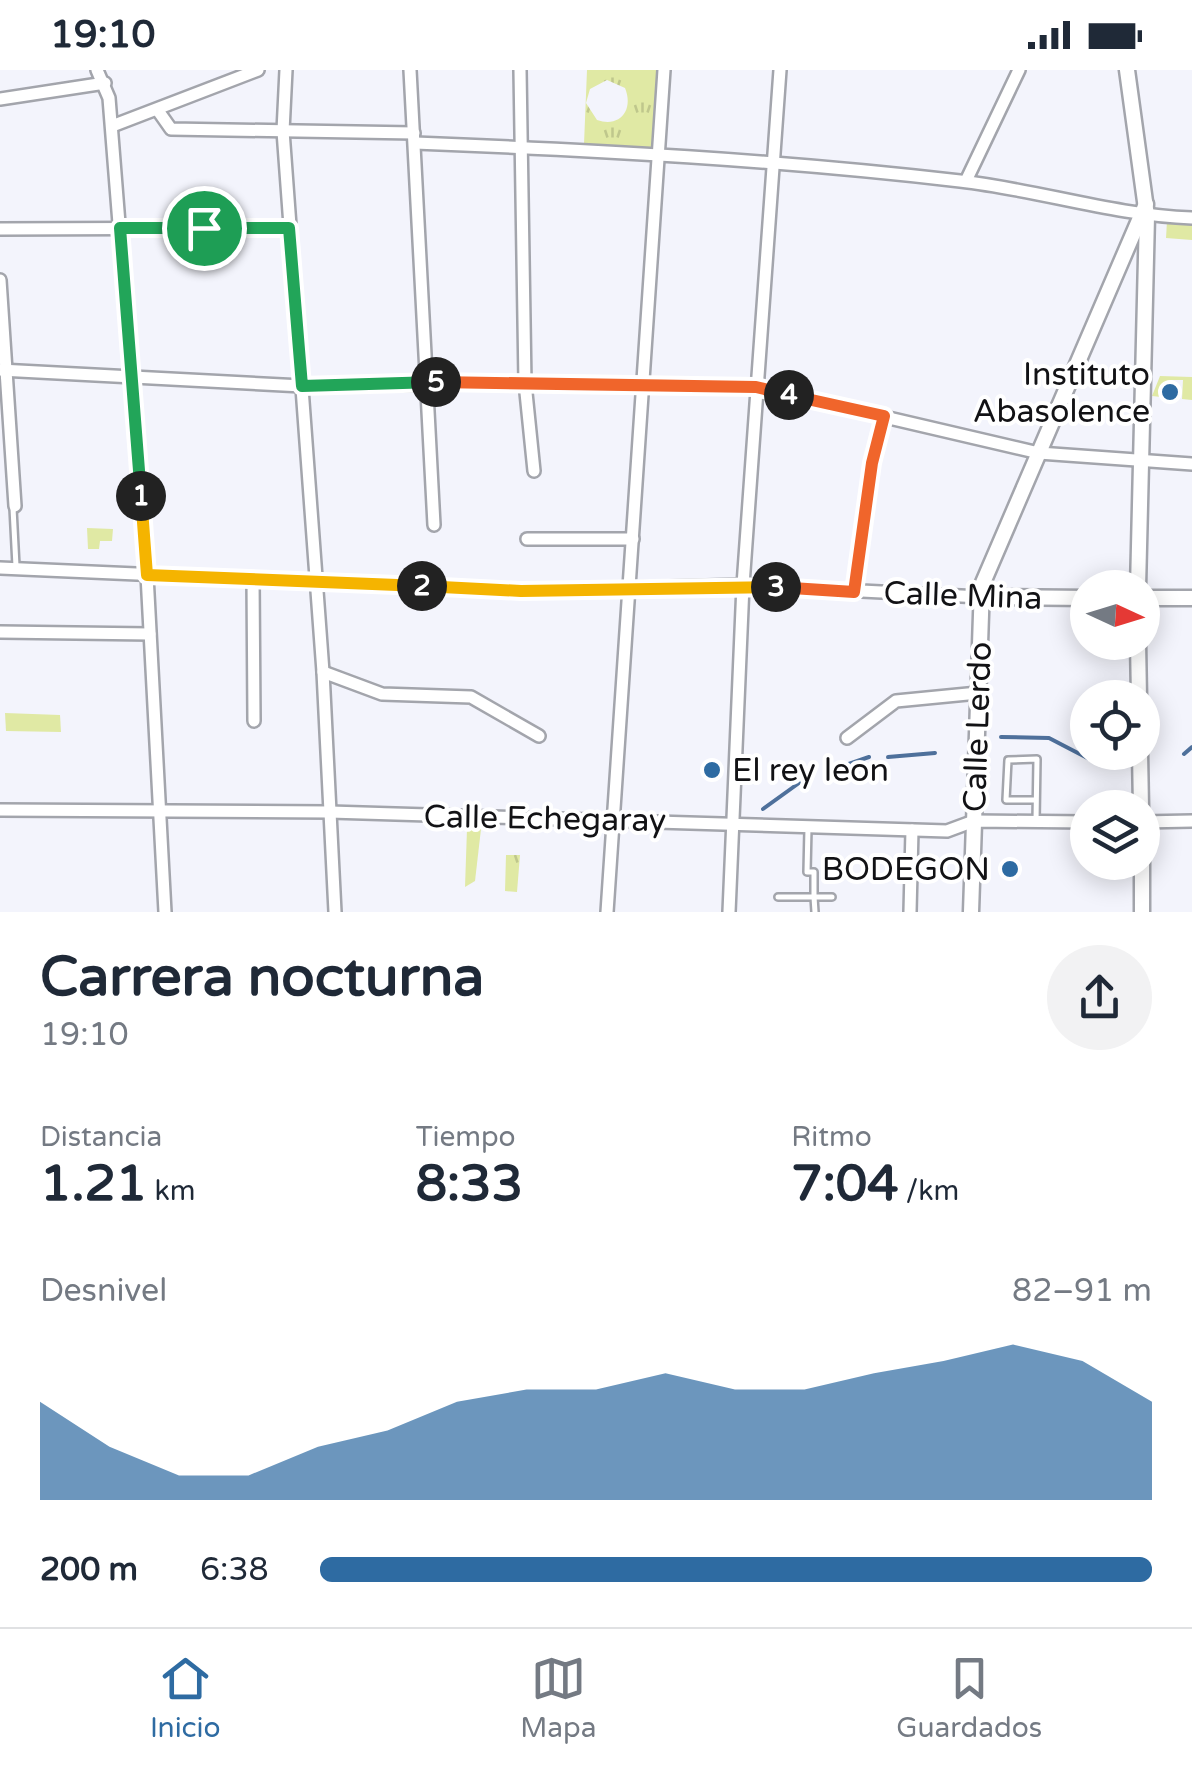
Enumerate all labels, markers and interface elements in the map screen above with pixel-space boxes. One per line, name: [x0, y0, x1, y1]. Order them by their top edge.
text: 19:10: [50, 12, 155, 58]
pin: [162, 186, 247, 271]
icon: arrive: [177, 201, 232, 256]
place label: Instituto Abasolence: [973, 356, 1150, 431]
pin: 5: [411, 357, 461, 407]
text: 5: [427, 365, 445, 399]
pin: 4: [764, 370, 814, 420]
text: 4: [780, 378, 798, 412]
marker: Instituto Abasolence: [1159, 381, 1181, 403]
pin: 1: [116, 471, 166, 521]
text: 1: [132, 479, 150, 513]
pin: 2: [397, 561, 447, 611]
pin: 3: [751, 562, 801, 612]
text: 2: [413, 569, 431, 603]
text: 3: [767, 570, 785, 604]
north arrow: [1070, 570, 1160, 660]
map controls: [1070, 570, 1160, 880]
street label: Calle Mina: [883, 574, 1043, 618]
street label: Calle Lerdo: [956, 641, 1000, 813]
button: locate: [1070, 680, 1160, 770]
place label: El rey leon: [732, 752, 889, 790]
marker: El rey leon: [701, 759, 723, 781]
button: layers: [1070, 790, 1160, 880]
street label: Calle Echegaray: [423, 798, 667, 840]
place label: BODEGON: [822, 851, 990, 889]
marker: BODEGON: [999, 858, 1021, 880]
text: Carrera nocturna: [40, 945, 484, 1011]
button: share: [1047, 945, 1152, 1050]
text: 19:10: [40, 1016, 129, 1054]
text: Distancia: [40, 1120, 162, 1154]
text: Tiempo: [416, 1120, 516, 1154]
text: Ritmo: [791, 1120, 872, 1154]
text: 1.21: [40, 1154, 147, 1214]
text: 8:33: [416, 1154, 523, 1214]
text: 7:04: [791, 1154, 899, 1214]
text: km: [147, 1174, 195, 1208]
text: /km: [899, 1174, 959, 1208]
text: Desnivel: [40, 1272, 167, 1310]
text: 82–91 m: [1012, 1272, 1152, 1310]
text: 200 m: [40, 1551, 138, 1589]
text: 6:38: [200, 1551, 269, 1589]
tab: Inicio: [150, 1651, 221, 1745]
tab: Mapa: [520, 1651, 597, 1745]
tab: Guardados: [896, 1651, 1042, 1745]

